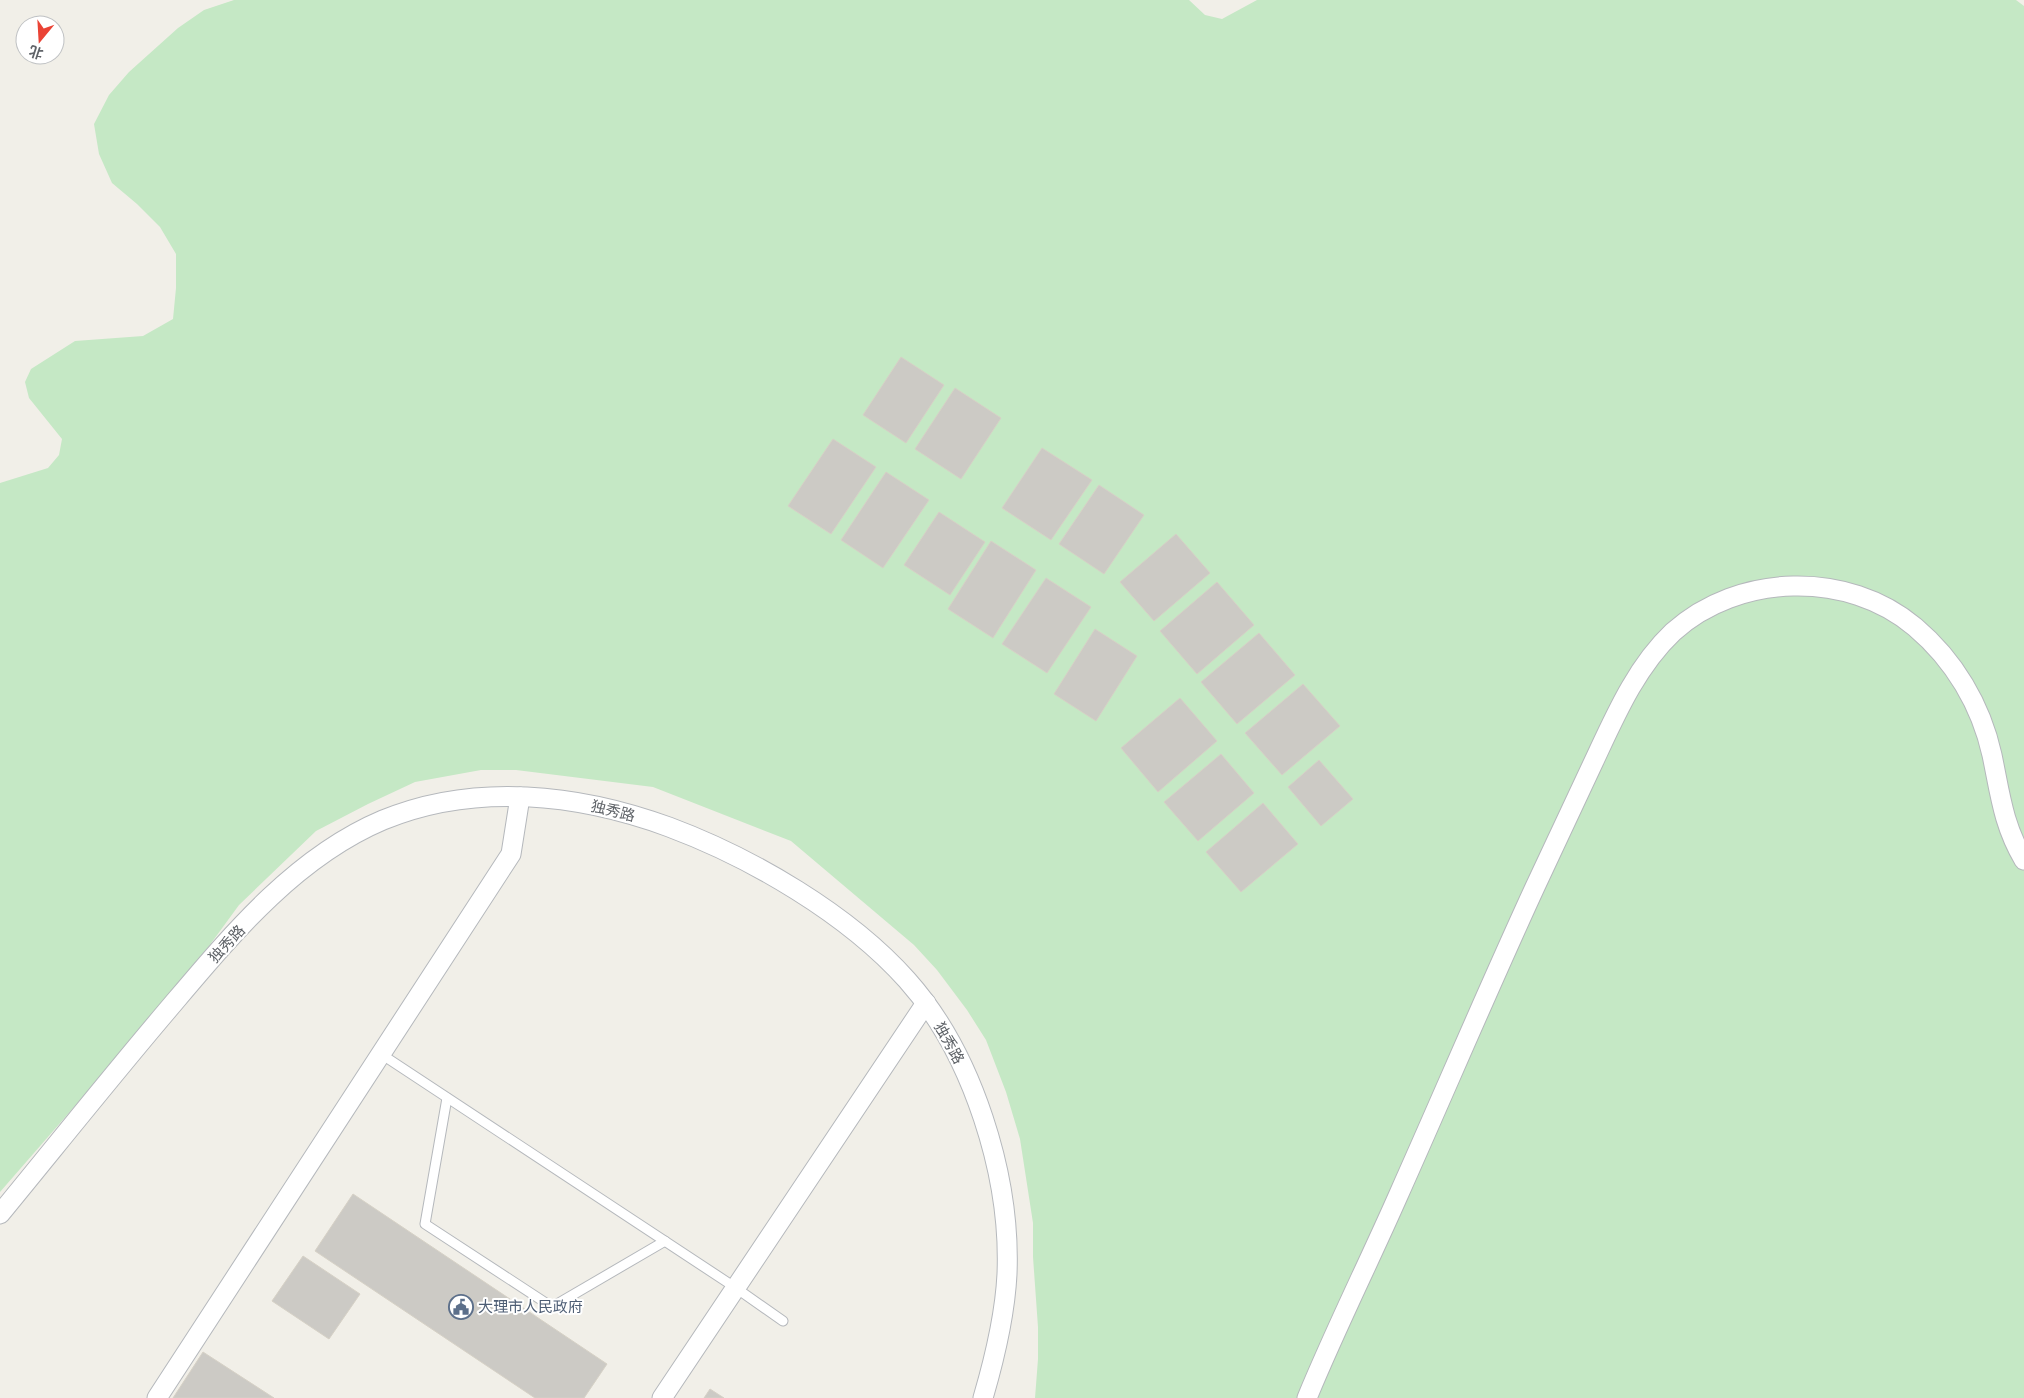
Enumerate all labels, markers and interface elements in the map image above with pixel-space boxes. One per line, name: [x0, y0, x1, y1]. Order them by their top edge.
north arrow: [15, 15, 65, 65]
text: 北: [27, 42, 45, 62]
street label: 独秀路: [589, 797, 637, 825]
street label: 独秀路: [205, 921, 249, 967]
street label: 独秀路: [930, 1019, 968, 1067]
public building icon: 大理市人民政府: [448, 1294, 474, 1320]
place label: 大理市人民政府: [478, 1298, 583, 1316]

